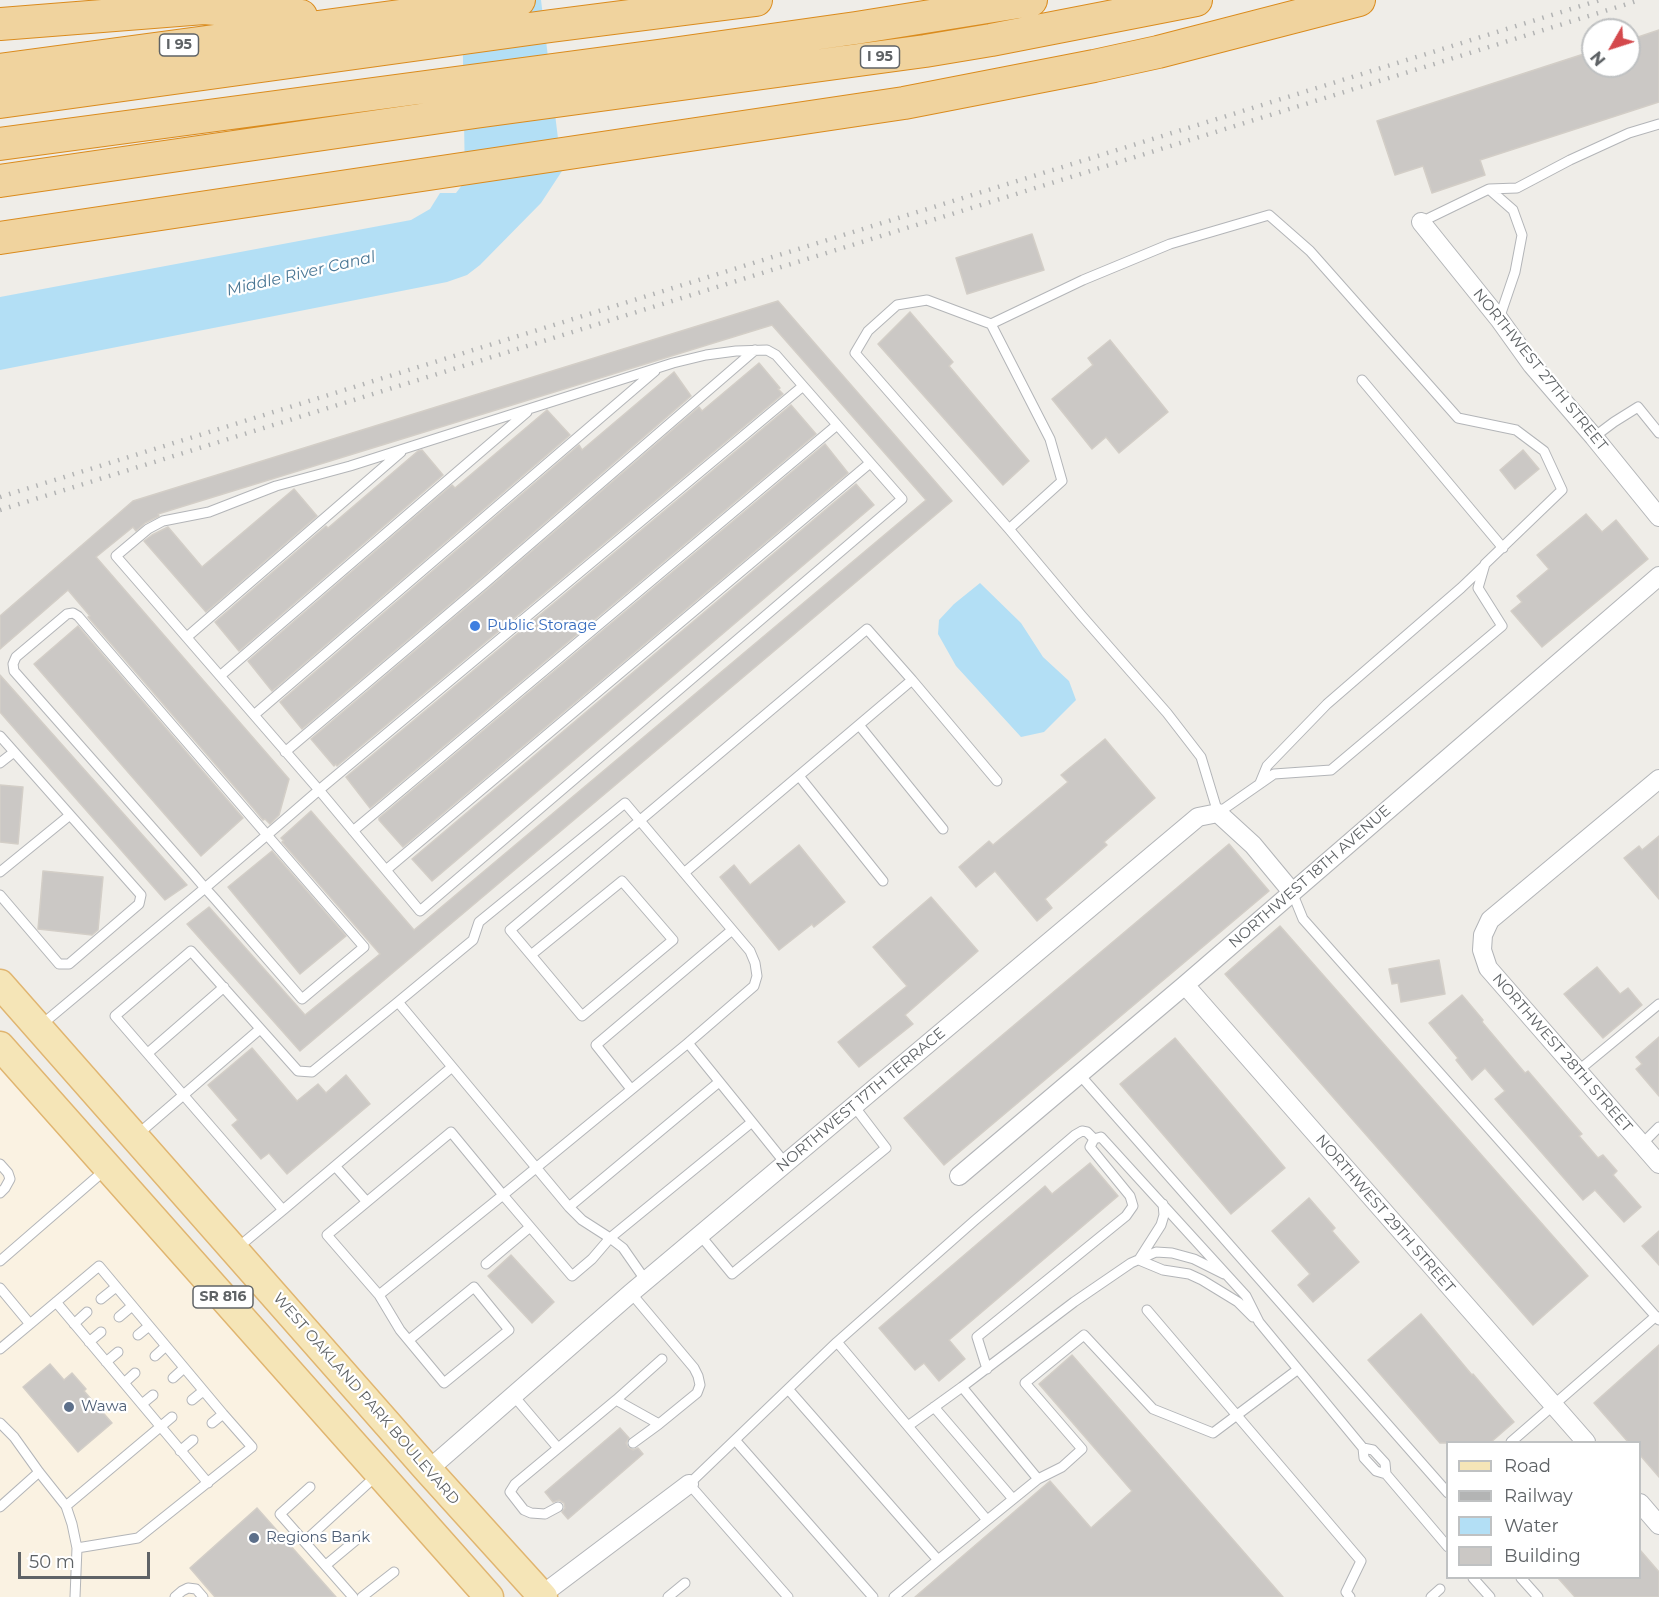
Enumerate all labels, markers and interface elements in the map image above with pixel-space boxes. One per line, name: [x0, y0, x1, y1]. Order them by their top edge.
north arrow: [1581, 18, 1641, 78]
road number: I 95: [160, 34, 198, 56]
road number: I 95: [860, 46, 900, 68]
text: N: [1587, 47, 1610, 69]
water label: Middle River Canal: [225, 248, 377, 300]
street label: NORTHWEST 27TH STREET: [1469, 285, 1611, 455]
place label: Public Storage: [487, 617, 596, 635]
marker: Public Storage: [468, 619, 482, 633]
street label: NORTHWEST 18TH AVENUE: [1225, 802, 1395, 952]
street label: NORTHWEST 28TH STREET: [1488, 970, 1636, 1136]
street label: NORTHWEST 17TH TERRACE: [773, 1024, 949, 1176]
street label: NORTHWEST 29TH STREET: [1311, 1131, 1459, 1297]
road number: SR 816: [193, 1286, 253, 1308]
street label: WEST OAKLAND PARK BOULEVARD: [269, 1289, 463, 1509]
place label: Wawa: [81, 1398, 127, 1416]
marker: Wawa: [62, 1400, 76, 1414]
legend: [1446, 1441, 1641, 1579]
text: Road: [1504, 1455, 1551, 1477]
text: Railway: [1504, 1485, 1573, 1507]
text: Water: [1504, 1515, 1559, 1537]
place label: Regions Bank: [266, 1529, 370, 1547]
marker: Regions Bank: [247, 1531, 261, 1545]
scale bar: [21, 1540, 153, 1578]
text: Building: [1504, 1545, 1581, 1567]
text: 50 m: [29, 1551, 75, 1573]

